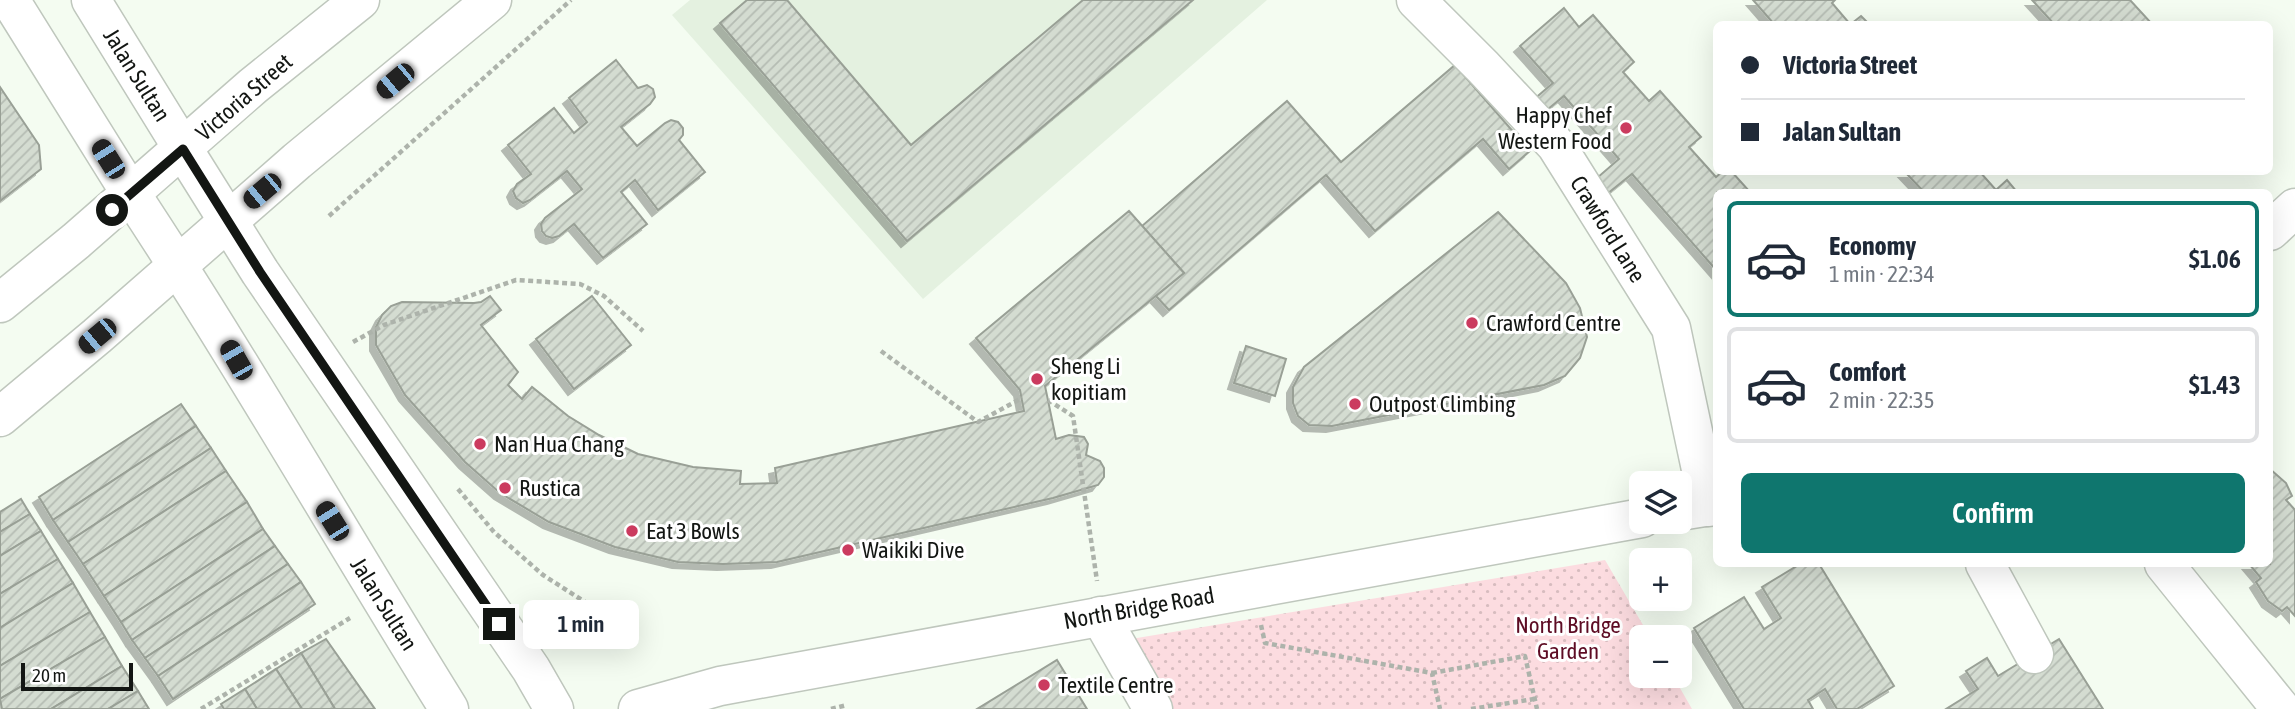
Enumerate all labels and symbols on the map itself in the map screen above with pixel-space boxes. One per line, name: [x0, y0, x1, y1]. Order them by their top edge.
street label: Jalan Sultan: [98, 24, 176, 126]
street label: Victoria Street: [191, 48, 297, 146]
car: [373, 59, 418, 103]
place label: Happy Chef Western Food: [1498, 102, 1612, 154]
marker: Happy Chef Western Food: [1618, 120, 1634, 136]
car: [88, 136, 129, 182]
car: [240, 169, 285, 213]
street label: Crawford Lane: [1565, 171, 1651, 287]
route start: [96, 194, 128, 226]
place label: Crawford Centre: [1486, 310, 1621, 336]
car: [75, 314, 120, 358]
marker: Crawford Centre: [1464, 315, 1480, 331]
car: [217, 337, 256, 383]
place label: Sheng Li kopitiam: [1051, 353, 1127, 405]
marker: Sheng Li kopitiam: [1029, 371, 1045, 387]
place label: Outpost Climbing: [1369, 391, 1515, 417]
marker: Outpost Climbing: [1347, 396, 1363, 412]
place label: Nan Hua Chang: [494, 431, 624, 457]
marker: Nan Hua Chang: [472, 436, 488, 452]
place label: Rustica: [519, 475, 581, 501]
marker: Rustica: [497, 480, 513, 496]
car: [312, 498, 353, 544]
place label: Eat 3 Bowls: [646, 518, 740, 544]
marker: Eat 3 Bowls: [624, 523, 640, 539]
place label: Waikiki Dive: [862, 537, 964, 563]
marker: Waikiki Dive: [840, 542, 856, 558]
street label: Jalan Sultan: [345, 553, 423, 655]
street label: North Bridge Road: [1062, 582, 1216, 634]
callout: 1 min: [524, 600, 639, 648]
route end: [483, 608, 515, 640]
park label: North Bridge Garden: [1515, 612, 1621, 664]
scale bar: [21, 660, 133, 692]
place label: Textile Centre: [1058, 672, 1173, 698]
marker: Textile Centre: [1036, 677, 1052, 693]

